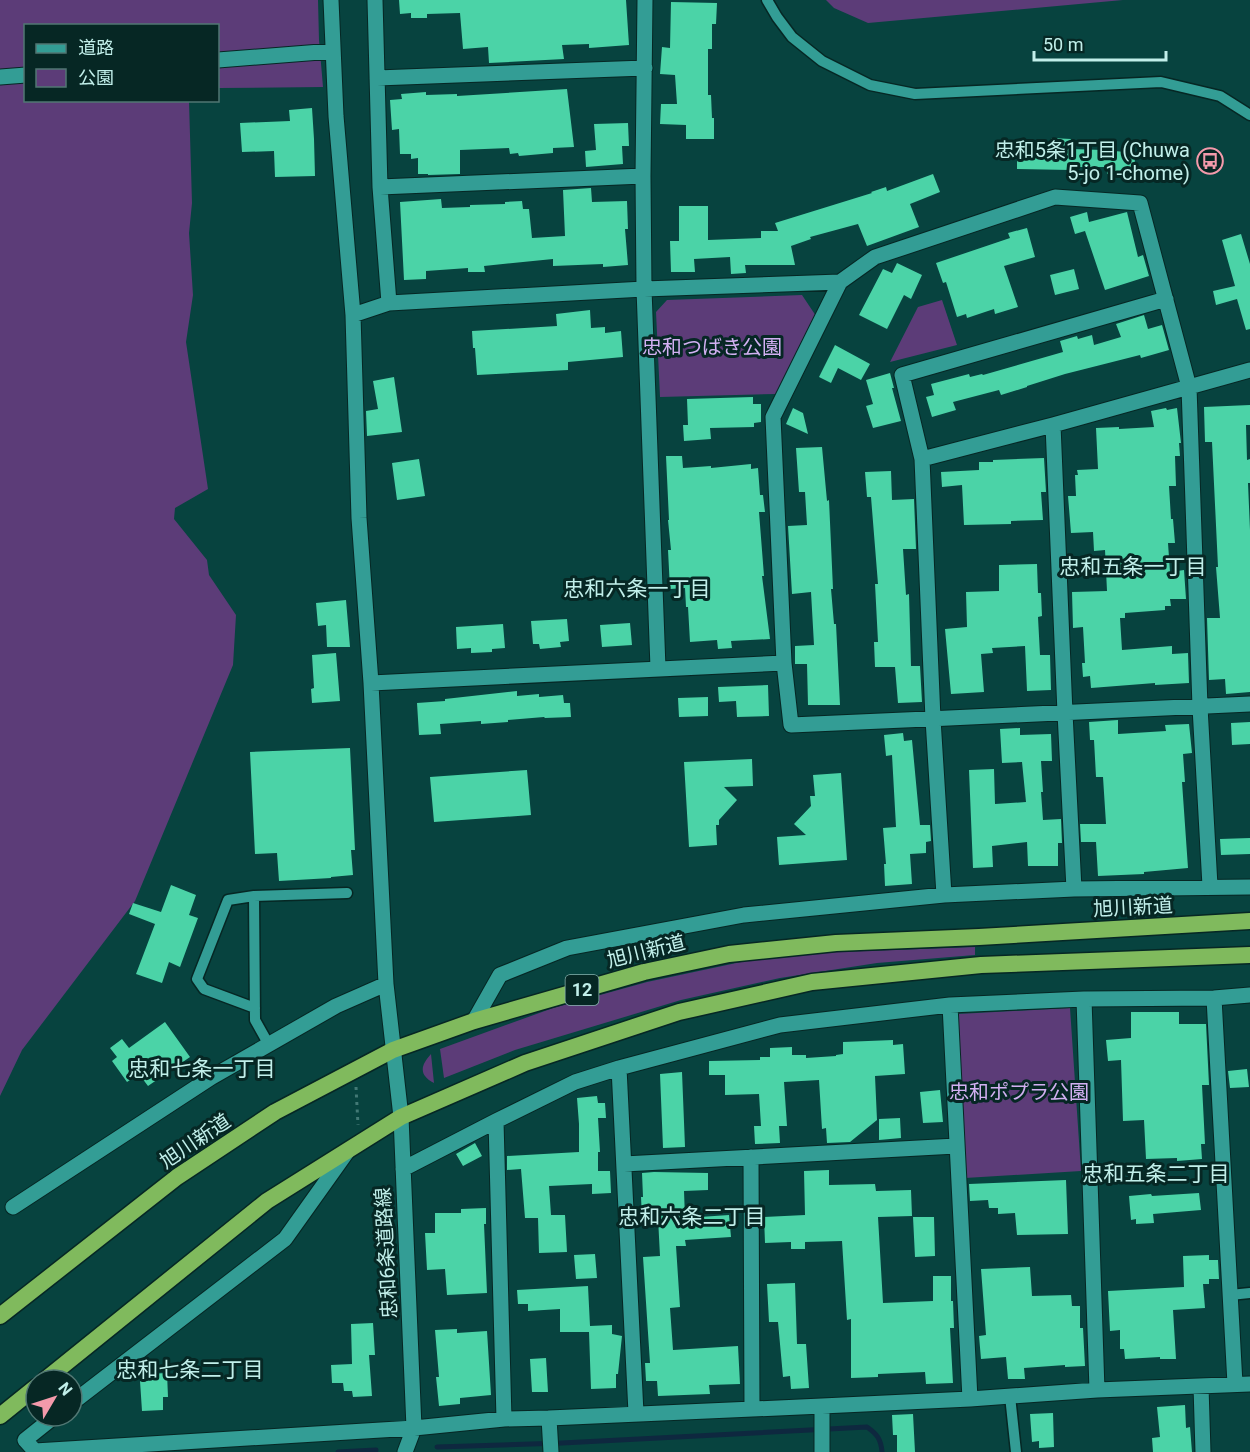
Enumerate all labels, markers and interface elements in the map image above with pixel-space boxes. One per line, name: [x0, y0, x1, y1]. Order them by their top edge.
legend: [24, 24, 219, 102]
scale bar: [1034, 24, 1166, 62]
text: 50 m: [1043, 34, 1083, 55]
text: 道路: [78, 37, 114, 58]
text: 公園: [78, 67, 114, 88]
place label: 忠和5条1丁目 (Chuwa 5-jo 1-chome): [995, 138, 1190, 185]
bus stop icon: 忠和5条1丁目 (Chuwa 5-jo 1-chome): [1195, 146, 1225, 176]
park label: 忠和つばき公園: [642, 335, 782, 359]
district label: 忠和五条一丁目: [1060, 555, 1207, 579]
district label: 忠和六条一丁目: [564, 577, 711, 601]
street label: 旭川新道: [1092, 893, 1174, 921]
street label: 旭川新道: [604, 930, 688, 972]
road number: 12: [566, 975, 598, 1005]
district label: 忠和七条一丁目: [129, 1057, 276, 1081]
park label: 忠和ポプラ公園: [949, 1080, 1089, 1104]
street label: 旭川新道: [155, 1109, 235, 1173]
district label: 忠和五条二丁目: [1083, 1162, 1230, 1186]
street label: 忠和6条道路線: [371, 1187, 401, 1319]
district label: 忠和六条二丁目: [619, 1205, 766, 1229]
district label: 忠和七条二丁目: [117, 1358, 264, 1382]
north arrow: [24, 1368, 84, 1428]
text: N: [54, 1379, 76, 1399]

